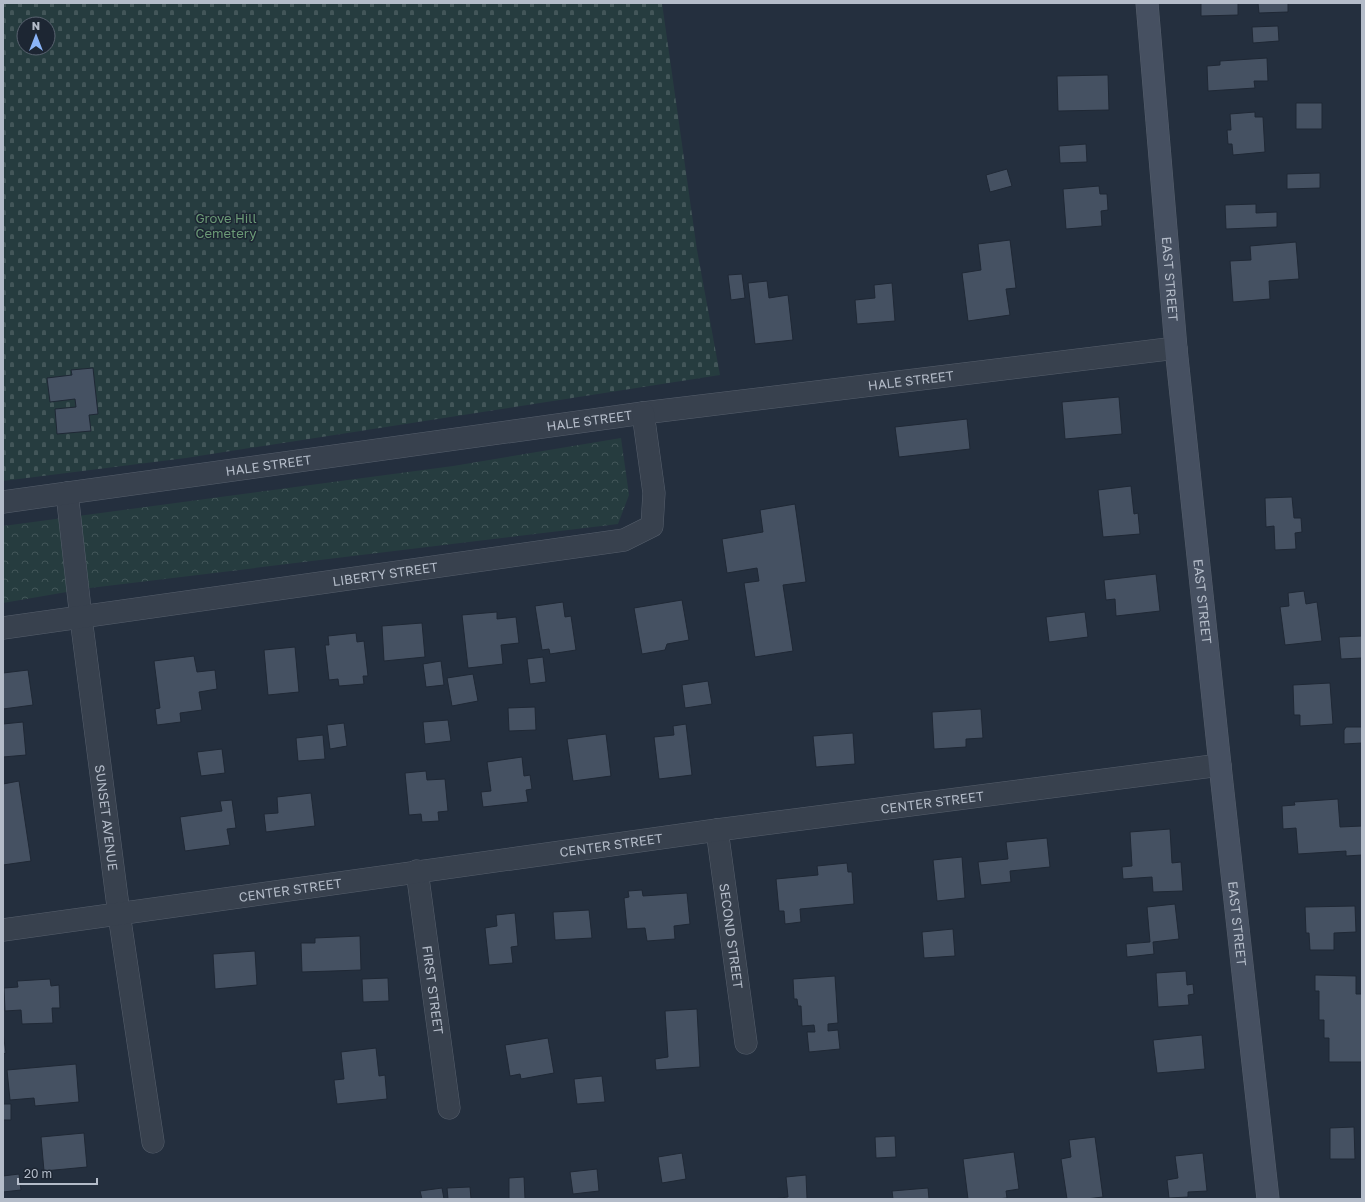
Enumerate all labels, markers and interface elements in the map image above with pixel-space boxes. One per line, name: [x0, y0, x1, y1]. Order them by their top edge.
north arrow: [16, 16, 56, 56]
text: N: [32, 19, 40, 32]
park label: Grove Hill Cemetery: [195, 210, 257, 241]
street label: EAST STREET: [1159, 236, 1182, 322]
street label: HALE STREET: [867, 367, 955, 394]
street label: HALE STREET: [545, 407, 633, 434]
street label: HALE STREET: [225, 451, 312, 479]
street label: LIBERTY STREET: [332, 558, 439, 589]
street label: EAST STREET: [1190, 558, 1215, 645]
street label: SUNSET AVENUE: [92, 764, 121, 872]
street label: CENTER STREET: [880, 788, 985, 817]
street label: CENTER STREET: [558, 830, 664, 860]
street label: CENTER STREET: [238, 875, 343, 905]
street label: EAST STREET: [1225, 880, 1250, 967]
street label: SECOND STREET: [716, 882, 747, 990]
street label: FIRST STREET: [419, 945, 447, 1035]
scale bar: [18, 1160, 97, 1186]
text: 20 m: [24, 1166, 52, 1181]

